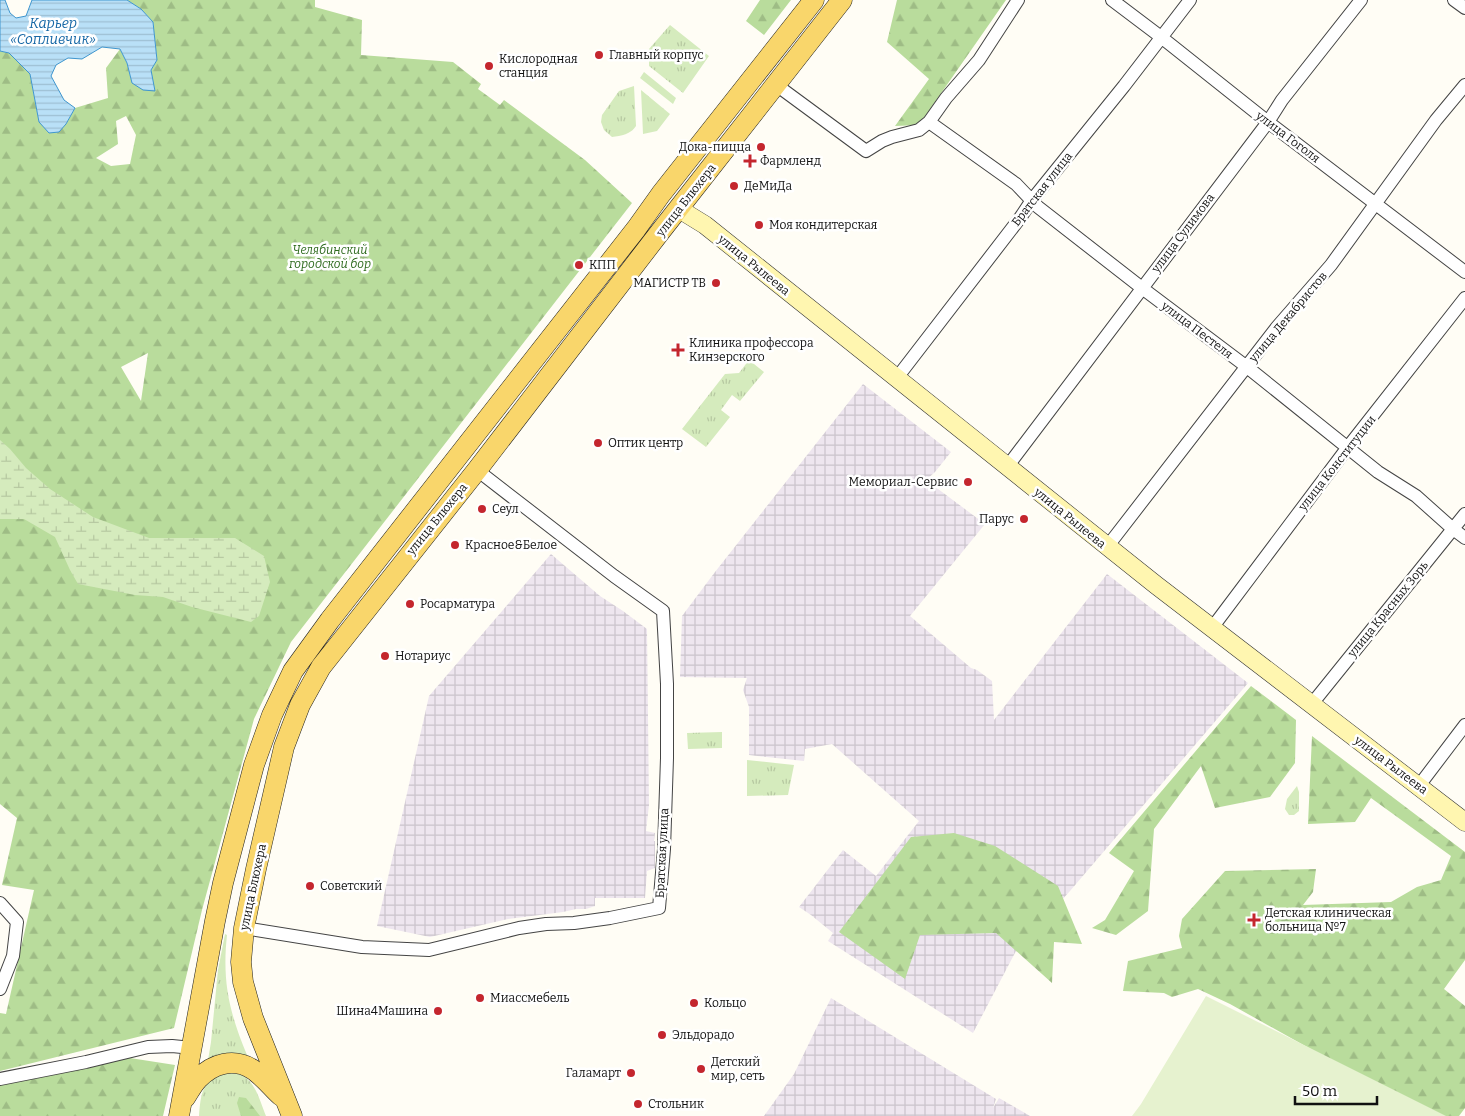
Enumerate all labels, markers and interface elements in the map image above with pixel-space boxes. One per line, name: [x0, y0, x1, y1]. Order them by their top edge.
water label: Карьер «Сопливчик»: [10, 15, 96, 48]
place label: Главный корпус: [609, 48, 704, 62]
marker: Главный корпус: [593, 49, 605, 61]
place label: Кислородная станция: [499, 52, 578, 80]
marker: Кислородная станция: [483, 60, 495, 72]
street label: улица Гоголя: [1253, 108, 1323, 166]
place label: Дока-пицца: [679, 140, 751, 154]
marker: Дока-пицца: [755, 141, 767, 153]
street label: Братская улица: [1009, 149, 1076, 229]
place label: Фармленд: [760, 154, 821, 168]
marker: Фармленд: [744, 155, 756, 167]
street label: улица Блюхера: [653, 161, 719, 240]
place label: ДеМиДа: [744, 179, 793, 193]
marker: ДеМиДа: [728, 180, 740, 192]
street label: улица Сулимова: [1148, 190, 1218, 276]
place label: Моя кондитерская: [769, 218, 878, 232]
marker: Моя кондитерская: [753, 219, 765, 231]
street label: улица Рылеева: [715, 231, 793, 298]
park label: Челябинский городской бор: [288, 243, 371, 271]
place label: КПП: [589, 258, 616, 272]
marker: КПП: [573, 259, 585, 271]
street label: улица Декабристов: [1246, 269, 1330, 366]
place label: МАГИСТР ТВ: [633, 276, 706, 290]
marker: МАГИСТР ТВ: [710, 277, 722, 289]
street label: улица Пестеля: [1158, 298, 1236, 362]
place label: Клиника профессора Кинзерского: [689, 336, 814, 364]
marker: Клиника профессора Кинзерского: [671, 343, 685, 357]
street label: улица Конституции: [1295, 413, 1379, 514]
place label: Оптик центр: [608, 436, 683, 450]
marker: Оптик центр: [592, 437, 604, 449]
place label: Мемориал-Сервис: [849, 475, 958, 489]
marker: Мемориал-Сервис: [962, 476, 974, 488]
street label: улица Блюхера: [403, 480, 470, 558]
street label: улица Рылеева: [1031, 484, 1109, 551]
place label: Сеул: [492, 502, 519, 516]
marker: Сеул: [476, 503, 488, 515]
place label: Парус: [979, 512, 1014, 526]
marker: Парус: [1018, 513, 1030, 525]
place label: Красное&Белое: [465, 538, 557, 552]
marker: Красное&Белое: [449, 539, 461, 551]
street label: улица Красных Зорь: [1344, 558, 1431, 661]
place label: Росарматура: [420, 597, 495, 611]
marker: Росарматура: [404, 598, 416, 610]
place label: Нотариус: [395, 649, 451, 663]
marker: Нотариус: [379, 650, 391, 662]
street label: улица Рылеева: [1351, 732, 1431, 797]
street label: Братская улица: [653, 807, 671, 898]
street label: улица Блюхера: [237, 842, 269, 933]
place label: Советский: [320, 879, 382, 893]
marker: Советский: [304, 880, 316, 892]
place label: Детская клиническая больница №7: [1265, 906, 1392, 934]
marker: Детская клиническая больница №7: [1247, 913, 1261, 927]
place label: Миассмебель: [490, 991, 569, 1005]
marker: Миассмебель: [474, 992, 486, 1004]
place label: Кольцо: [704, 996, 746, 1010]
marker: Кольцо: [688, 997, 700, 1009]
place label: Шина4Машина: [336, 1004, 428, 1018]
marker: Шина4Машина: [432, 1005, 444, 1017]
place label: Эльдорадо: [672, 1028, 734, 1042]
marker: Эльдорадо: [656, 1029, 668, 1041]
place label: Детский мир, сеть: [711, 1055, 765, 1083]
marker: Детский мир, сеть: [695, 1063, 707, 1075]
place label: Галамарт: [566, 1066, 621, 1080]
marker: Галамарт: [625, 1067, 637, 1079]
scale bar: [1295, 1074, 1378, 1106]
text: 50 m: [1302, 1082, 1338, 1100]
place label: Стольник: [648, 1097, 704, 1111]
marker: Стольник: [632, 1098, 644, 1110]

